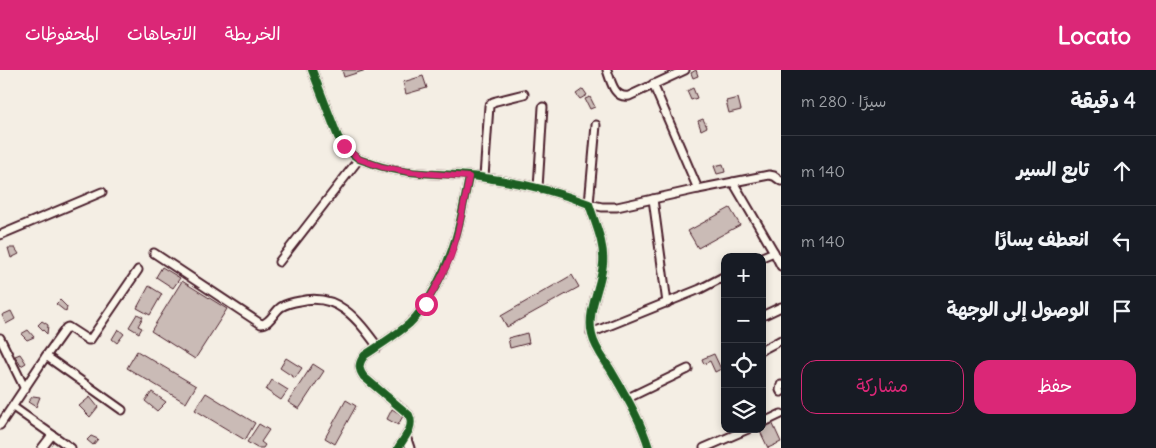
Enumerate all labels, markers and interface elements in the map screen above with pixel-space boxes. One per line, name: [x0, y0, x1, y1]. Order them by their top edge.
text: Locato: [1057, 20, 1131, 50]
text: المحفوظات: [25, 22, 99, 45]
text: الاتجاهات: [127, 22, 197, 45]
text: الخريطة: [225, 22, 281, 45]
text: 4 دقيقة: [1070, 87, 1136, 114]
text: سيرًا · 280 m: [801, 91, 886, 111]
route end: [333, 135, 356, 158]
text: تابع السير: [1017, 157, 1089, 181]
icon: ahead: [1108, 157, 1136, 185]
text: 140 m: [801, 161, 845, 181]
text: انعطف يسارًا: [995, 227, 1089, 251]
icon: left: [1108, 227, 1136, 255]
text: 140 m: [801, 231, 845, 251]
map controls: [721, 253, 766, 433]
button: +: [721, 253, 766, 298]
route start: [415, 293, 438, 316]
text: الوصول إلى الوجهة: [946, 297, 1089, 321]
icon: arrive: [1108, 297, 1136, 325]
button: −: [721, 298, 766, 343]
button: locate: [721, 343, 766, 388]
button: مشاركة: [801, 360, 964, 414]
button: حفظ: [974, 360, 1136, 414]
button: layers: [721, 388, 766, 433]

